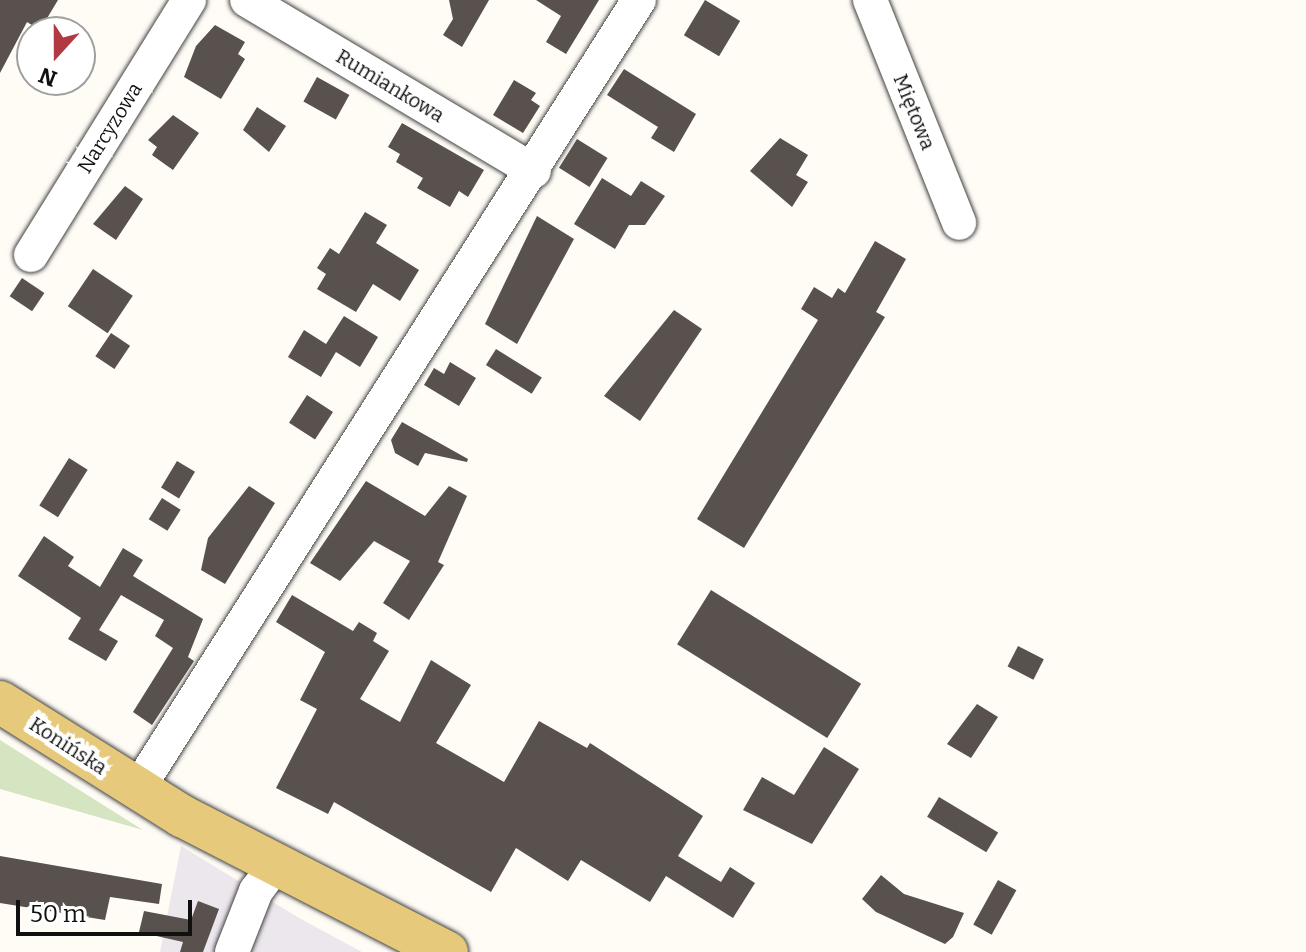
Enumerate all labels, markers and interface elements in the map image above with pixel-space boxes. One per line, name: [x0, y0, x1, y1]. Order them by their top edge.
north arrow: [16, 16, 96, 96]
street label: Rumiankowa: [332, 44, 448, 128]
text: N: [35, 61, 61, 93]
street label: Miętowa: [888, 71, 940, 153]
street label: Narcyzowa: [73, 78, 147, 178]
street label: Konińska: [25, 712, 111, 780]
scale bar: [20, 884, 196, 934]
text: 50 m: [30, 900, 86, 928]

